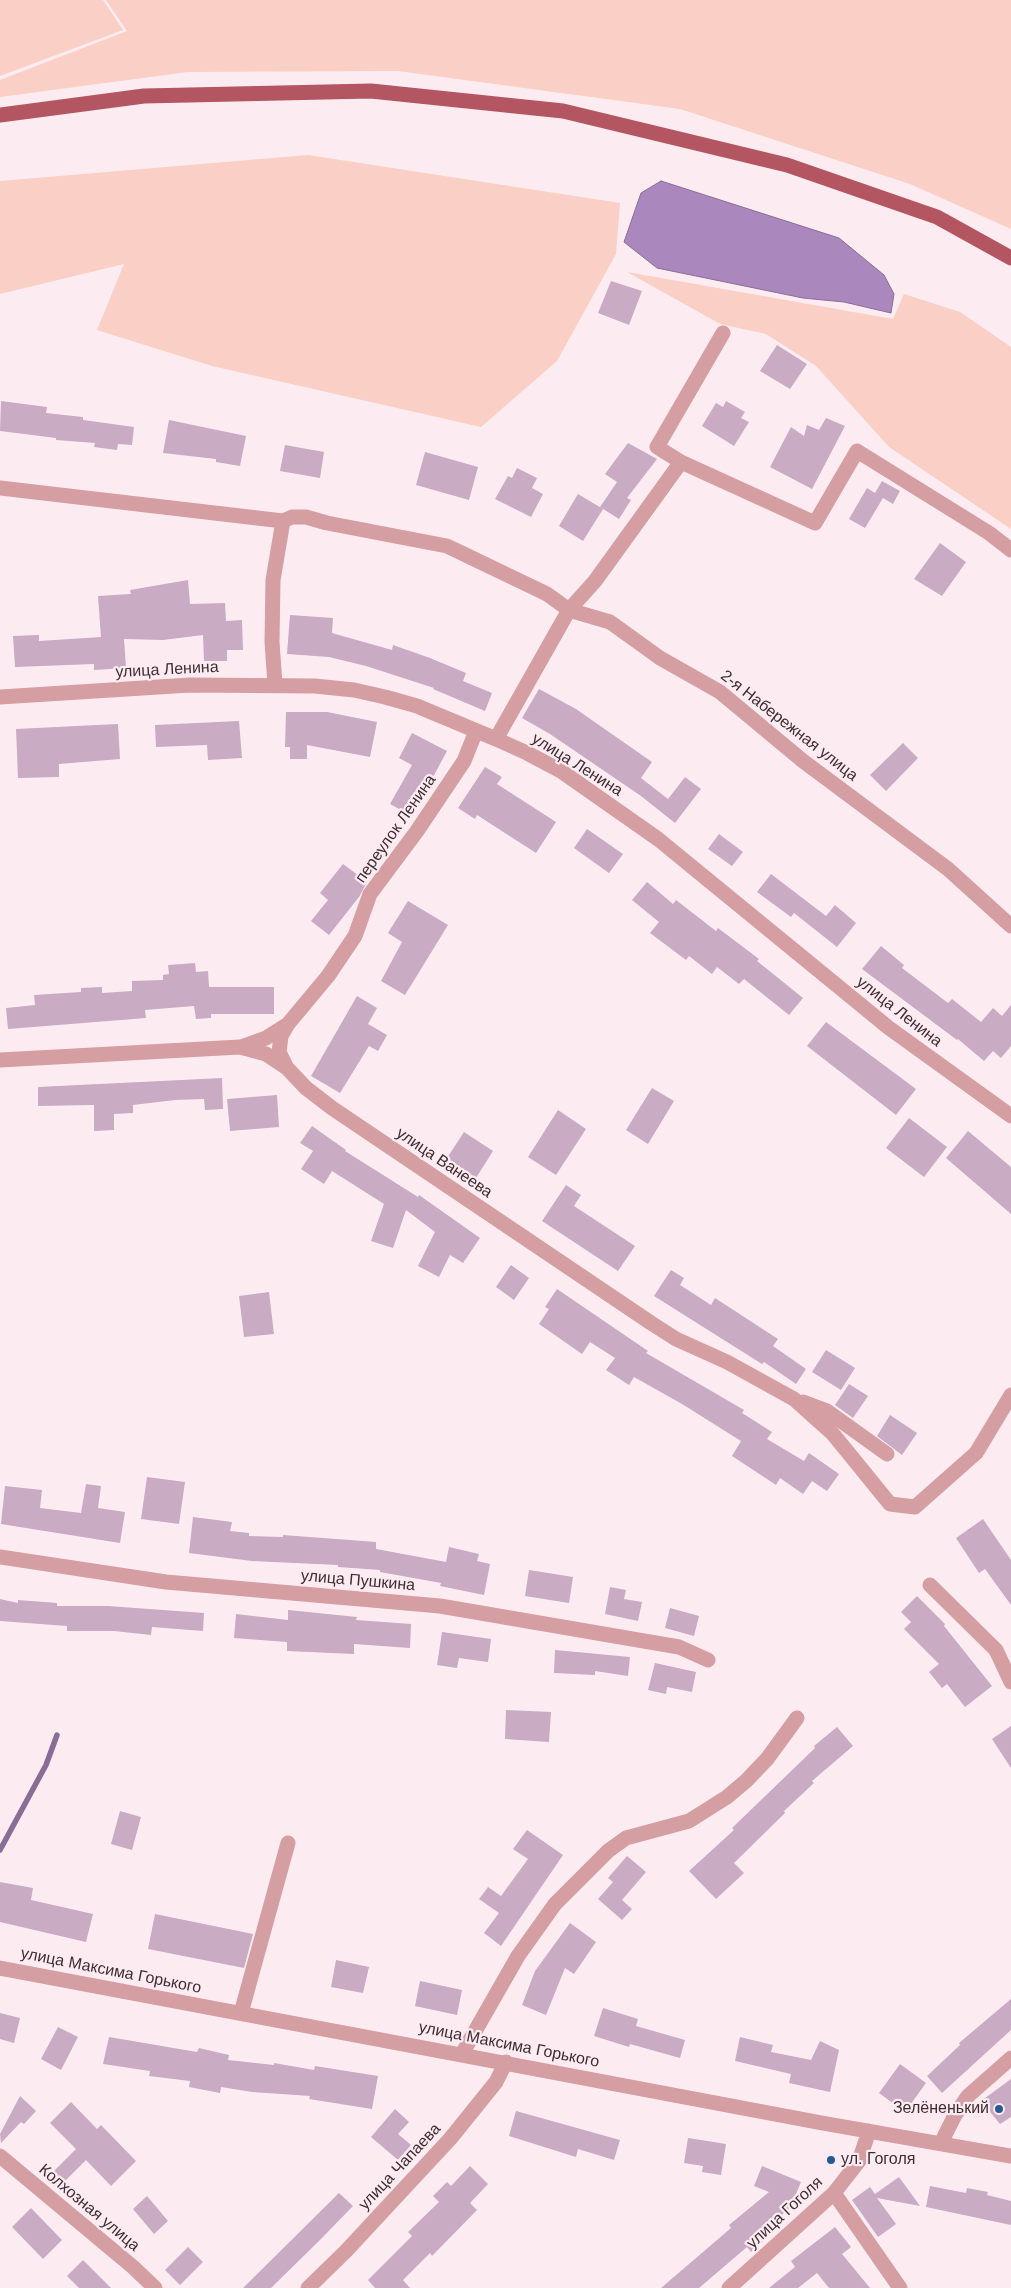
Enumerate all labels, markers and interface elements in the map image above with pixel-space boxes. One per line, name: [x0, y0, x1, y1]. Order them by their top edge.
street label: улица Ленина: [115, 658, 219, 682]
street label: 2-я Набережная улица: [717, 666, 861, 786]
street label: улица Ленина: [528, 729, 626, 801]
street label: переулок Ленина: [352, 771, 440, 887]
street label: улица Ленина: [852, 973, 946, 1051]
street label: улица Ванеева: [392, 1124, 496, 1202]
street label: улица Пушкина: [300, 1566, 416, 1596]
street label: улица Максима Горького: [19, 1944, 203, 1998]
street label: улица Максима Горького: [417, 2018, 601, 2072]
place label: Зелёненький: [893, 2099, 989, 2119]
marker: Зелёненький: [993, 2103, 1005, 2115]
street label: улица Чапаева: [355, 2120, 445, 2214]
place label: ул. Гоголя: [841, 2150, 915, 2170]
marker: ул. Гоголя: [825, 2154, 837, 2166]
street label: Колхозная улица: [35, 2160, 143, 2256]
street label: улица Гоголя: [743, 2173, 827, 2253]

